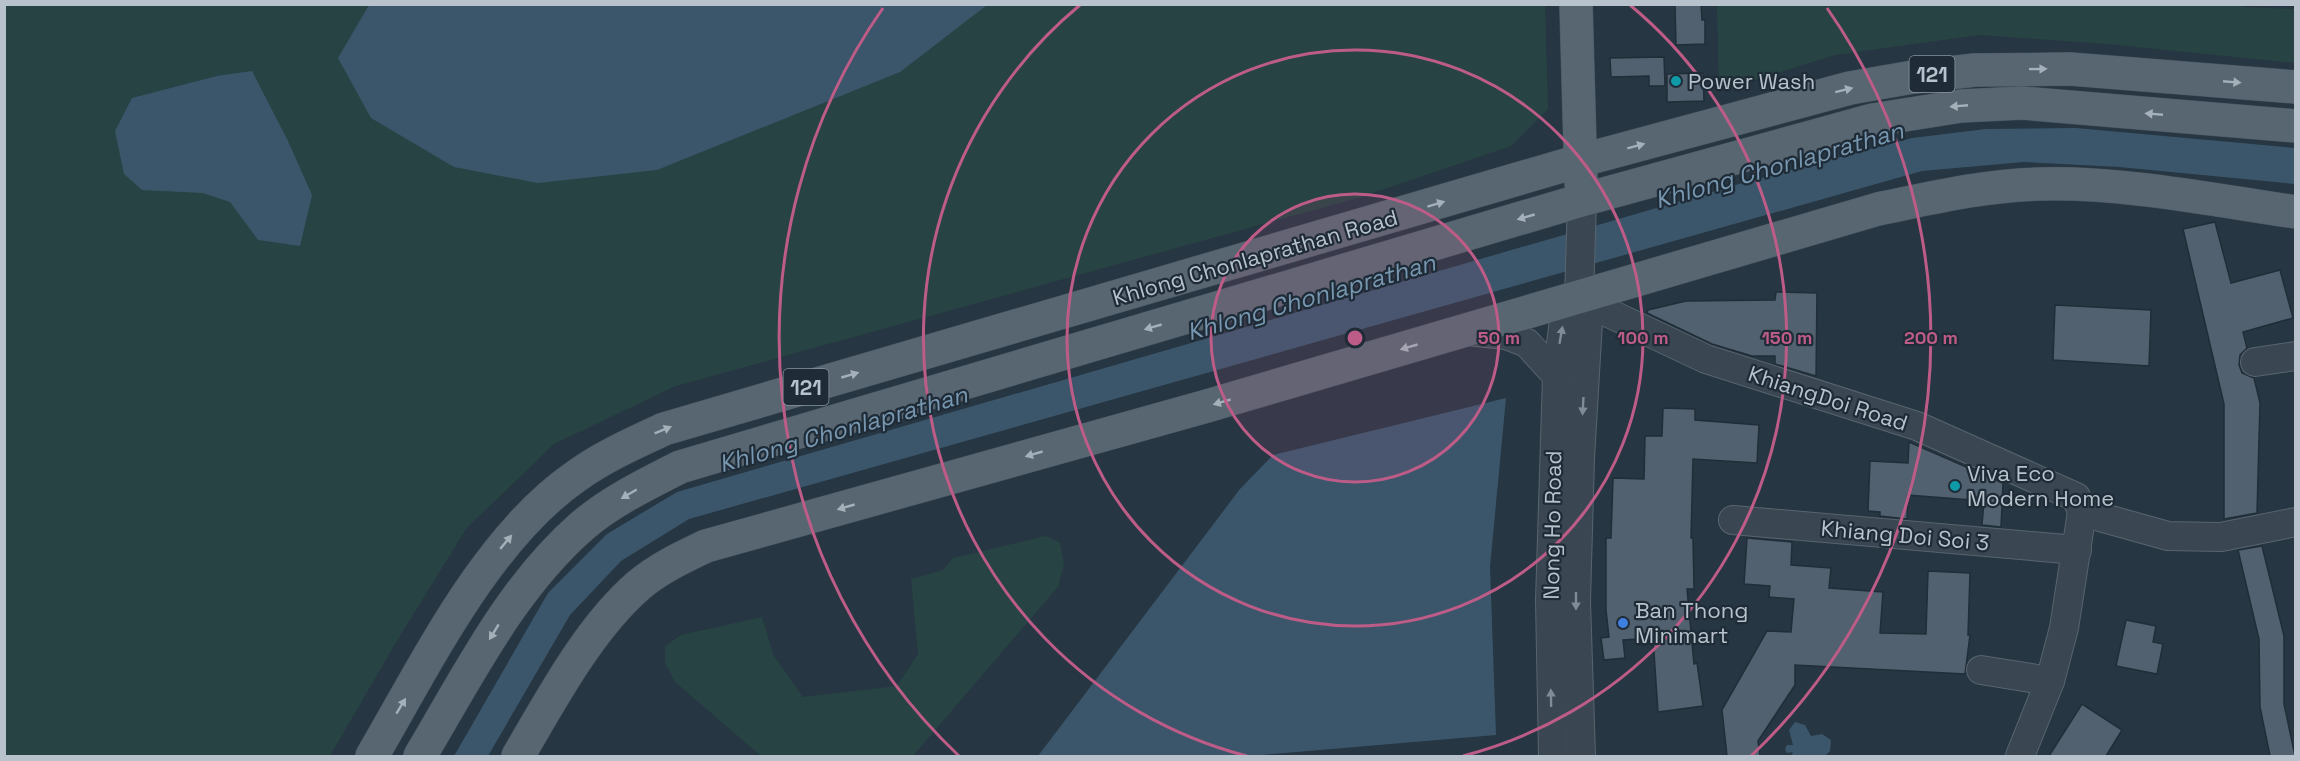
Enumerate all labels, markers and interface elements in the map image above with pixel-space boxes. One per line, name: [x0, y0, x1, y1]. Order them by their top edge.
road number: 121: [1910, 56, 1954, 92]
one-way arrow: [2028, 64, 2047, 74]
place label: Power Wash: [1688, 67, 1815, 95]
marker: Power Wash: [1669, 74, 1683, 88]
one-way arrow: [2223, 77, 2242, 86]
one-way arrow: [1835, 84, 1853, 94]
one-way arrow: [1950, 102, 1969, 111]
one-way arrow: [2144, 109, 2163, 119]
water label: Khlong Chonlaprathan: [1651, 114, 1908, 215]
one-way arrow: [1627, 141, 1645, 150]
one-way arrow: [1427, 199, 1445, 208]
street label: Khlong Chonlaprathan Road: [1109, 204, 1401, 310]
one-way arrow: [1517, 213, 1535, 222]
water label: Khlong Chonlaprathan: [1183, 248, 1439, 346]
one-way arrow: [1144, 323, 1162, 332]
one-way arrow: [1557, 325, 1566, 344]
text: 50 m: [1478, 326, 1520, 349]
text: 100 m: [1617, 326, 1669, 349]
text: 150 m: [1762, 326, 1812, 349]
text: 200 m: [1904, 326, 1958, 349]
centre of rings: [1345, 328, 1365, 348]
one-way arrow: [1400, 343, 1418, 352]
street label: KhiangDoi Road: [1745, 359, 1911, 437]
road number: 121: [784, 369, 828, 405]
one-way arrow: [841, 370, 859, 379]
water label: Khlong Chonlaprathan: [715, 378, 972, 479]
one-way arrow: [1578, 397, 1587, 416]
one-way arrow: [1213, 398, 1231, 407]
one-way arrow: [654, 425, 672, 434]
one-way arrow: [1025, 450, 1043, 460]
street label: Nong Ho Road: [1537, 450, 1567, 600]
place label: Viva Eco Modern Home: [1967, 459, 2114, 512]
marker: Viva Eco Modern Home: [1948, 479, 1962, 493]
one-way arrow: [620, 489, 637, 499]
one-way arrow: [837, 503, 855, 512]
street label: Khiang Doi Soi 3: [1820, 514, 1990, 556]
one-way arrow: [500, 534, 513, 550]
one-way arrow: [1572, 592, 1581, 611]
place label: Ban Thong Minimart: [1635, 596, 1748, 649]
marker: Ban Thong Minimart: [1616, 616, 1630, 630]
one-way arrow: [488, 624, 499, 640]
one-way arrow: [1547, 689, 1556, 708]
one-way arrow: [396, 698, 407, 714]

